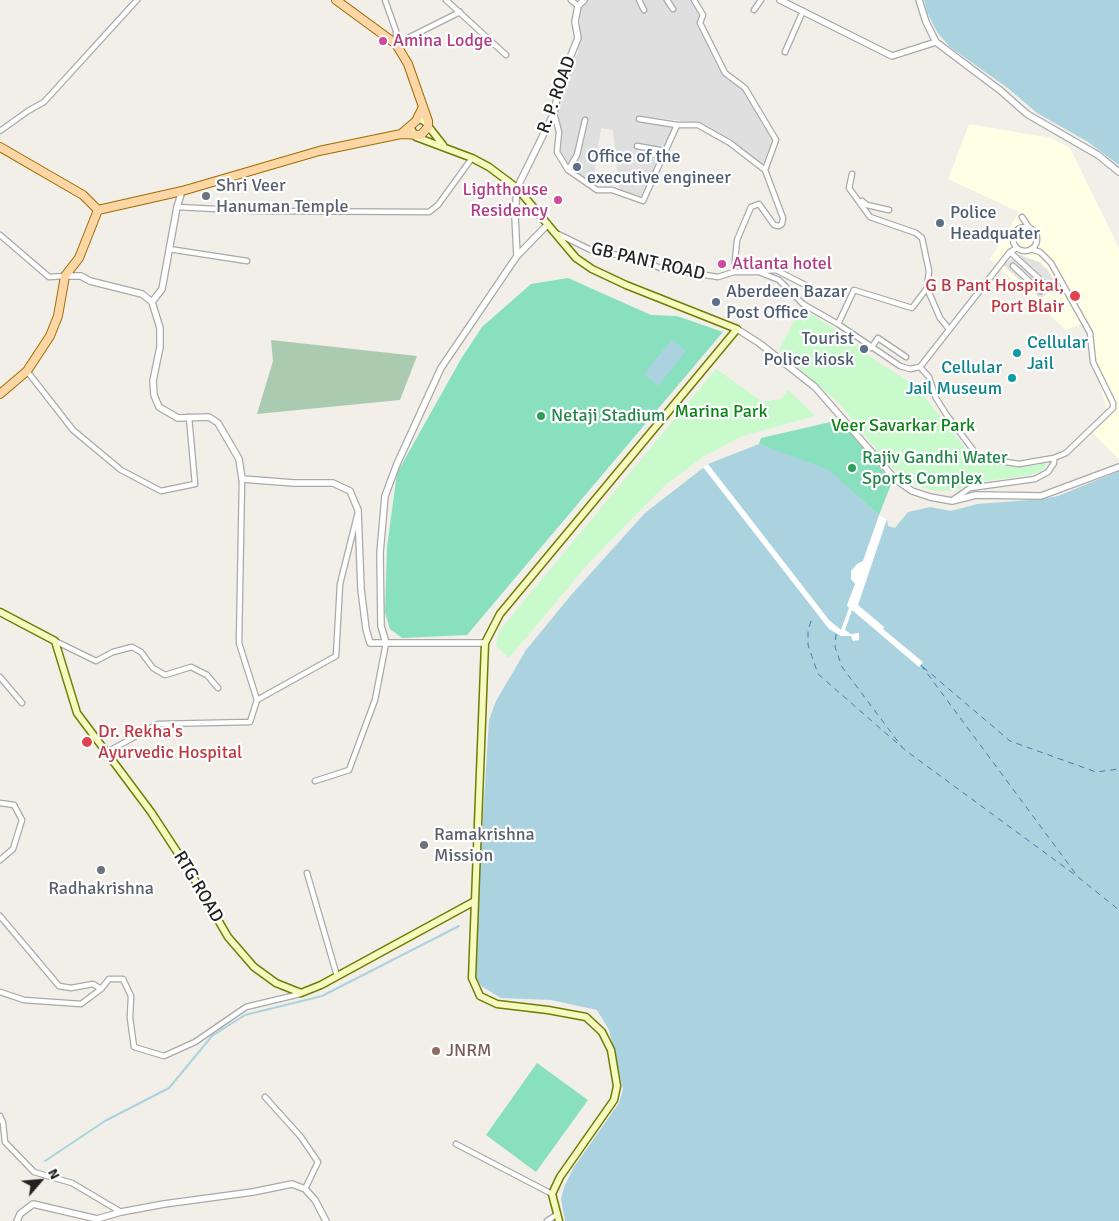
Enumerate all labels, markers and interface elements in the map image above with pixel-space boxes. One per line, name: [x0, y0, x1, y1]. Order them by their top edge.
place label: Amina Lodge: [393, 30, 492, 52]
marker: Amina Lodge: [377, 35, 389, 47]
street label: R. P. ROAD: [533, 53, 581, 137]
place label: Office of the executive engineer: [587, 146, 731, 188]
marker: Office of the executive engineer: [571, 161, 583, 173]
place label: Shri Veer Hanuman Temple: [216, 175, 349, 218]
place label: Lighthouse Residency: [463, 179, 548, 222]
marker: Shri Veer Hanuman Temple: [200, 190, 212, 202]
marker: Lighthouse Residency: [552, 194, 564, 206]
place label: Police Headquater: [950, 202, 1040, 244]
marker: Police Headquater: [934, 217, 946, 229]
street label: GB PANT ROAD: [589, 238, 707, 286]
place label: Atlanta hotel: [732, 253, 832, 275]
marker: Atlanta hotel: [716, 258, 728, 270]
place label: G B Pant Hospital, Port Blair: [925, 275, 1064, 318]
place label: Aberdeen Bazar Post Office: [726, 281, 847, 324]
marker: G B Pant Hospital, Port Blair: [1068, 289, 1082, 303]
marker: Aberdeen Bazar Post Office: [710, 296, 722, 308]
place label: Tourist Police kiosk: [763, 328, 854, 370]
place label: Cellular Jail: [1027, 332, 1088, 374]
marker: Tourist Police kiosk: [858, 343, 870, 355]
marker: Cellular Jail: [1011, 347, 1023, 359]
place label: Cellular Jail Museum: [906, 357, 1002, 399]
marker: Cellular Jail Museum: [1006, 372, 1018, 384]
park label: Marina Park: [675, 401, 767, 423]
place label: Netaji Stadium: [551, 405, 665, 427]
marker: Netaji Stadium: [535, 410, 547, 422]
park label: Veer Savarkar Park: [831, 415, 975, 437]
place label: Rajiv Gandhi Water Sports Complex: [862, 447, 1008, 489]
marker: Rajiv Gandhi Water Sports Complex: [846, 462, 858, 474]
place label: Dr. Rekha's Ayurvedic Hospital: [98, 721, 242, 764]
marker: Dr. Rekha's Ayurvedic Hospital: [80, 735, 94, 749]
place label: Ramakrishna Mission: [434, 824, 535, 866]
marker: Ramakrishna Mission: [418, 839, 430, 851]
street label: RTG ROAD: [168, 847, 228, 927]
marker: Radhakrishna: [95, 864, 107, 876]
place label: Radhakrishna: [48, 878, 154, 900]
place label: JNRM: [446, 1040, 492, 1062]
marker: JNRM: [430, 1045, 442, 1057]
north arrow: [15, 1156, 65, 1206]
text: N: [44, 1166, 64, 1182]

